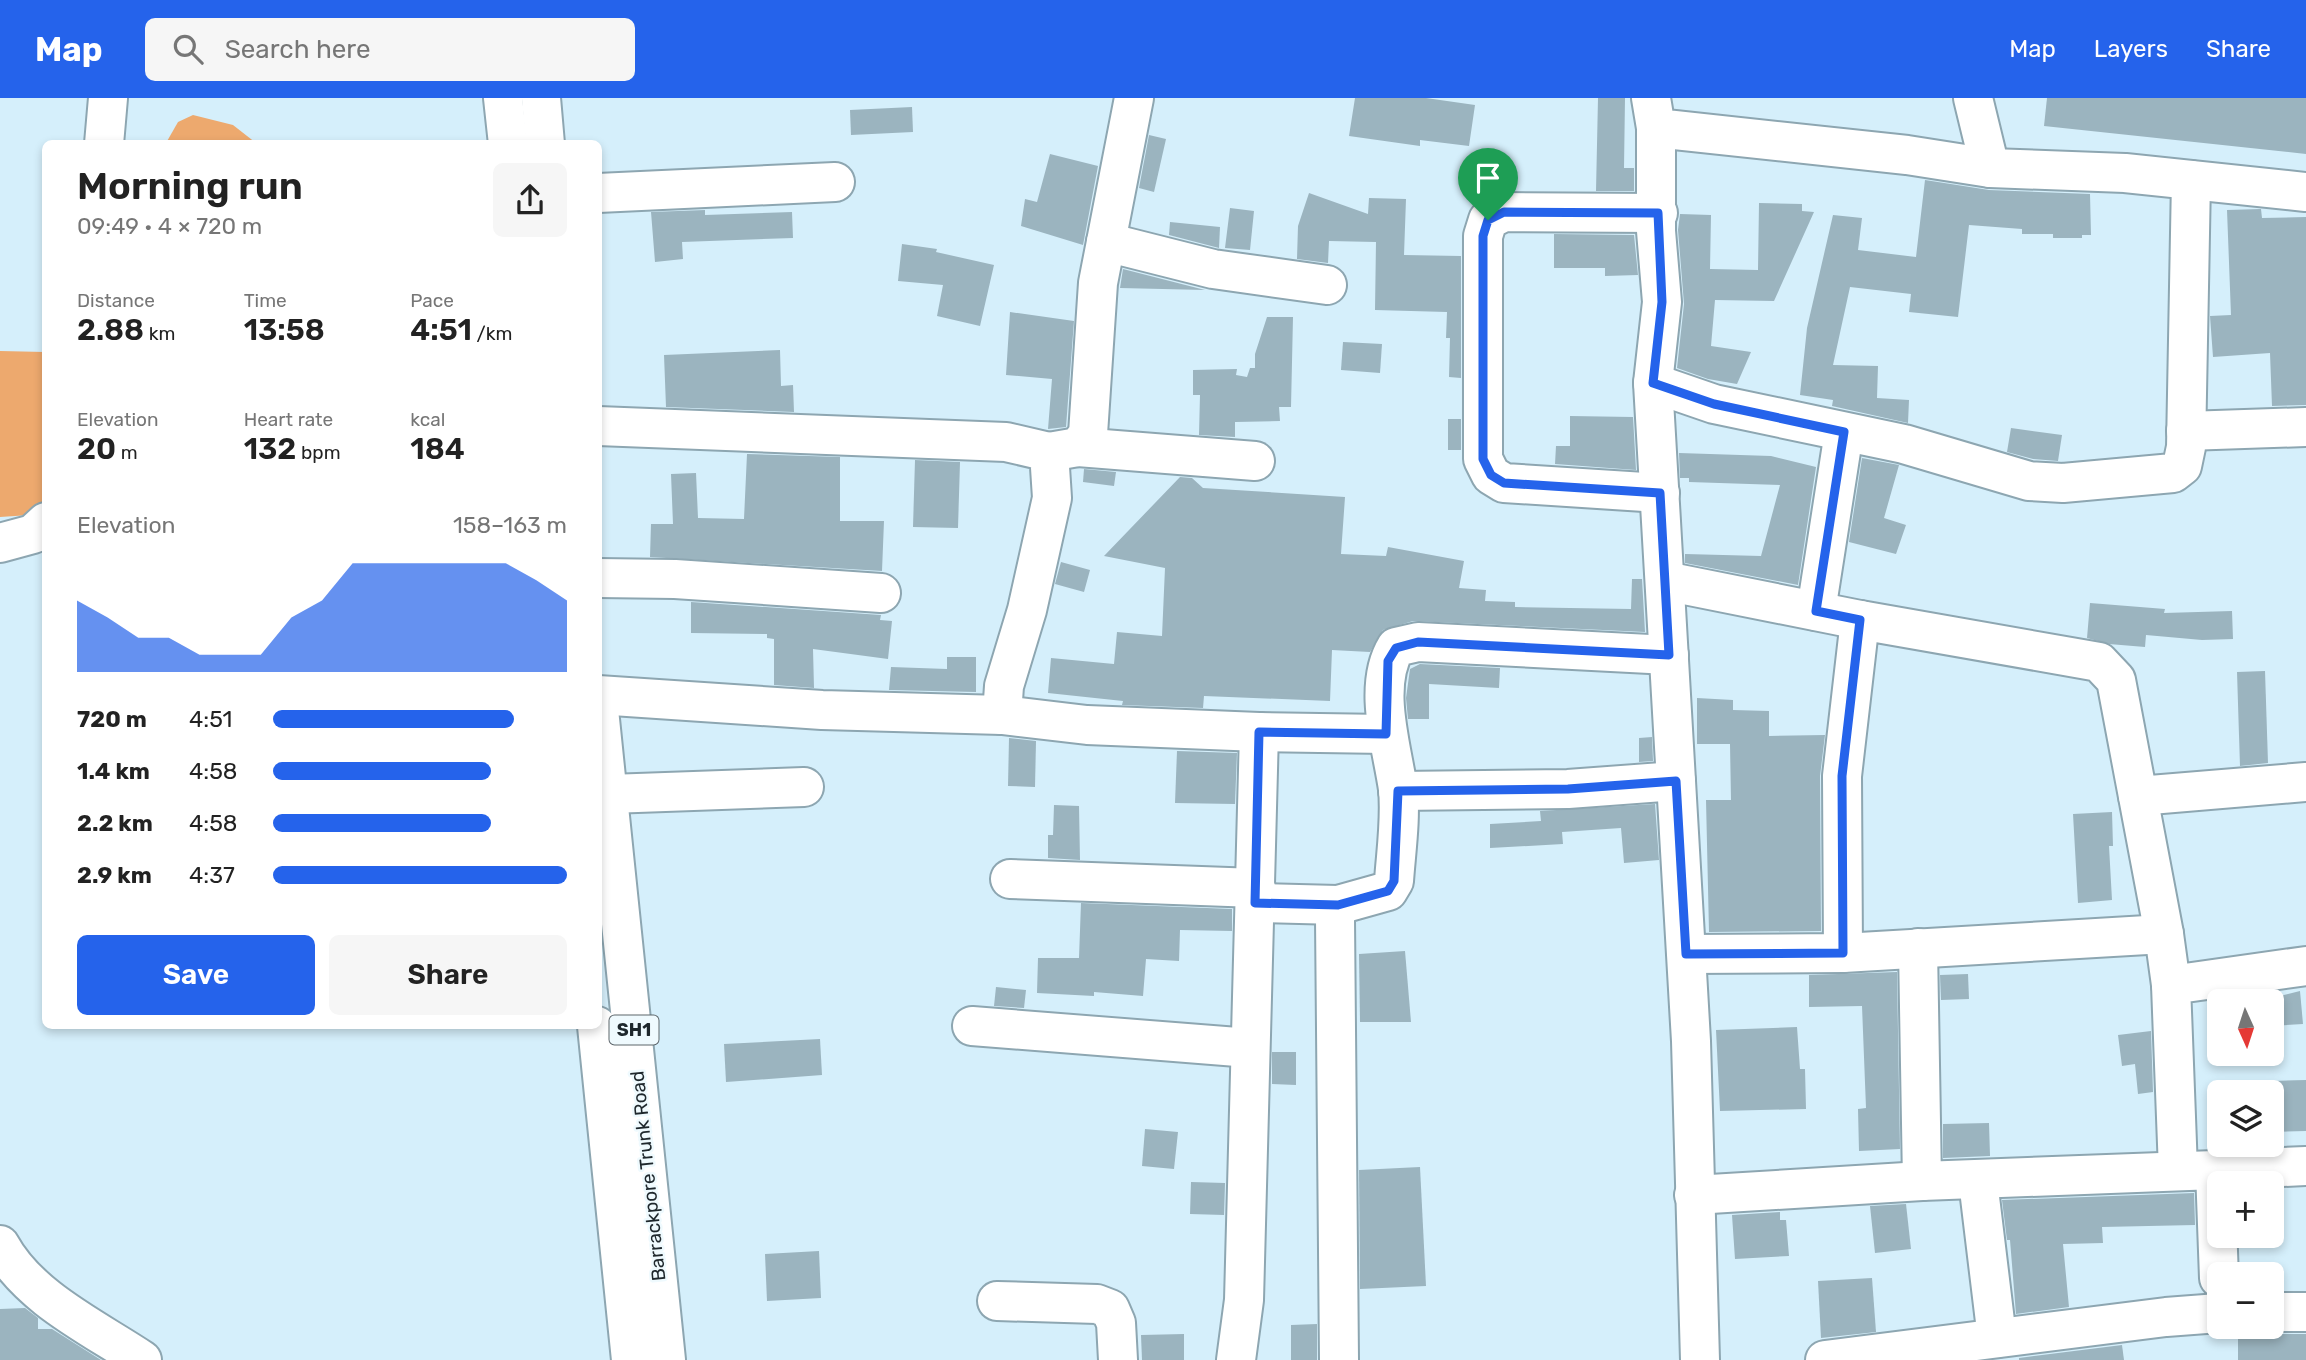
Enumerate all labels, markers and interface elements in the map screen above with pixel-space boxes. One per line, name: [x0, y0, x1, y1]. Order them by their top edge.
search box: [145, 18, 635, 81]
text: Map: [35, 30, 103, 69]
icon: search: [169, 30, 207, 68]
text: Search here: [225, 34, 370, 65]
text: Map: [2009, 35, 2056, 63]
text: Layers: [2094, 35, 2168, 63]
text: Share: [2206, 35, 2271, 63]
pin: [1458, 148, 1518, 220]
icon: arrive: [1469, 159, 1507, 197]
text: Morning run: [77, 163, 303, 209]
button: share: [493, 163, 567, 237]
text: 09:49 · 4 × 720 m: [77, 212, 262, 240]
text: Distance: [77, 289, 155, 312]
text: Time: [244, 289, 287, 312]
text: Pace: [410, 289, 454, 312]
text: 2.88: [77, 312, 144, 348]
text: 13:58: [244, 312, 325, 348]
text: 4:51: [410, 312, 472, 348]
text: km: [144, 322, 175, 345]
text: /km: [472, 322, 512, 345]
text: Elevation: [77, 408, 158, 431]
text: Heart rate: [244, 408, 333, 431]
text: kcal: [410, 408, 445, 431]
text: 20: [77, 431, 116, 467]
text: 132: [244, 431, 296, 467]
text: 184: [410, 431, 465, 467]
text: m: [116, 441, 138, 464]
text: bpm: [296, 441, 341, 464]
text: Elevation: [77, 511, 176, 539]
text: 158–163 m: [453, 511, 567, 539]
text: 720 m: [77, 705, 147, 733]
text: 4:51: [189, 705, 232, 733]
text: 1.4 km: [77, 757, 150, 785]
text: 4:58: [189, 757, 237, 785]
text: 2.2 km: [77, 809, 153, 837]
text: 4:58: [189, 809, 237, 837]
text: 2.9 km: [77, 861, 152, 889]
text: 4:37: [189, 861, 235, 889]
button: Save: [77, 935, 315, 1015]
button: Share: [329, 935, 567, 1015]
north arrow: [2207, 989, 2284, 1066]
map controls: [2207, 989, 2284, 1339]
road number: SH1: [610, 1015, 658, 1044]
street label: Barrackpore Trunk Road: [626, 1070, 670, 1282]
button: layers: [2207, 1080, 2284, 1157]
button: +: [2207, 1171, 2284, 1248]
button: −: [2207, 1262, 2284, 1339]

